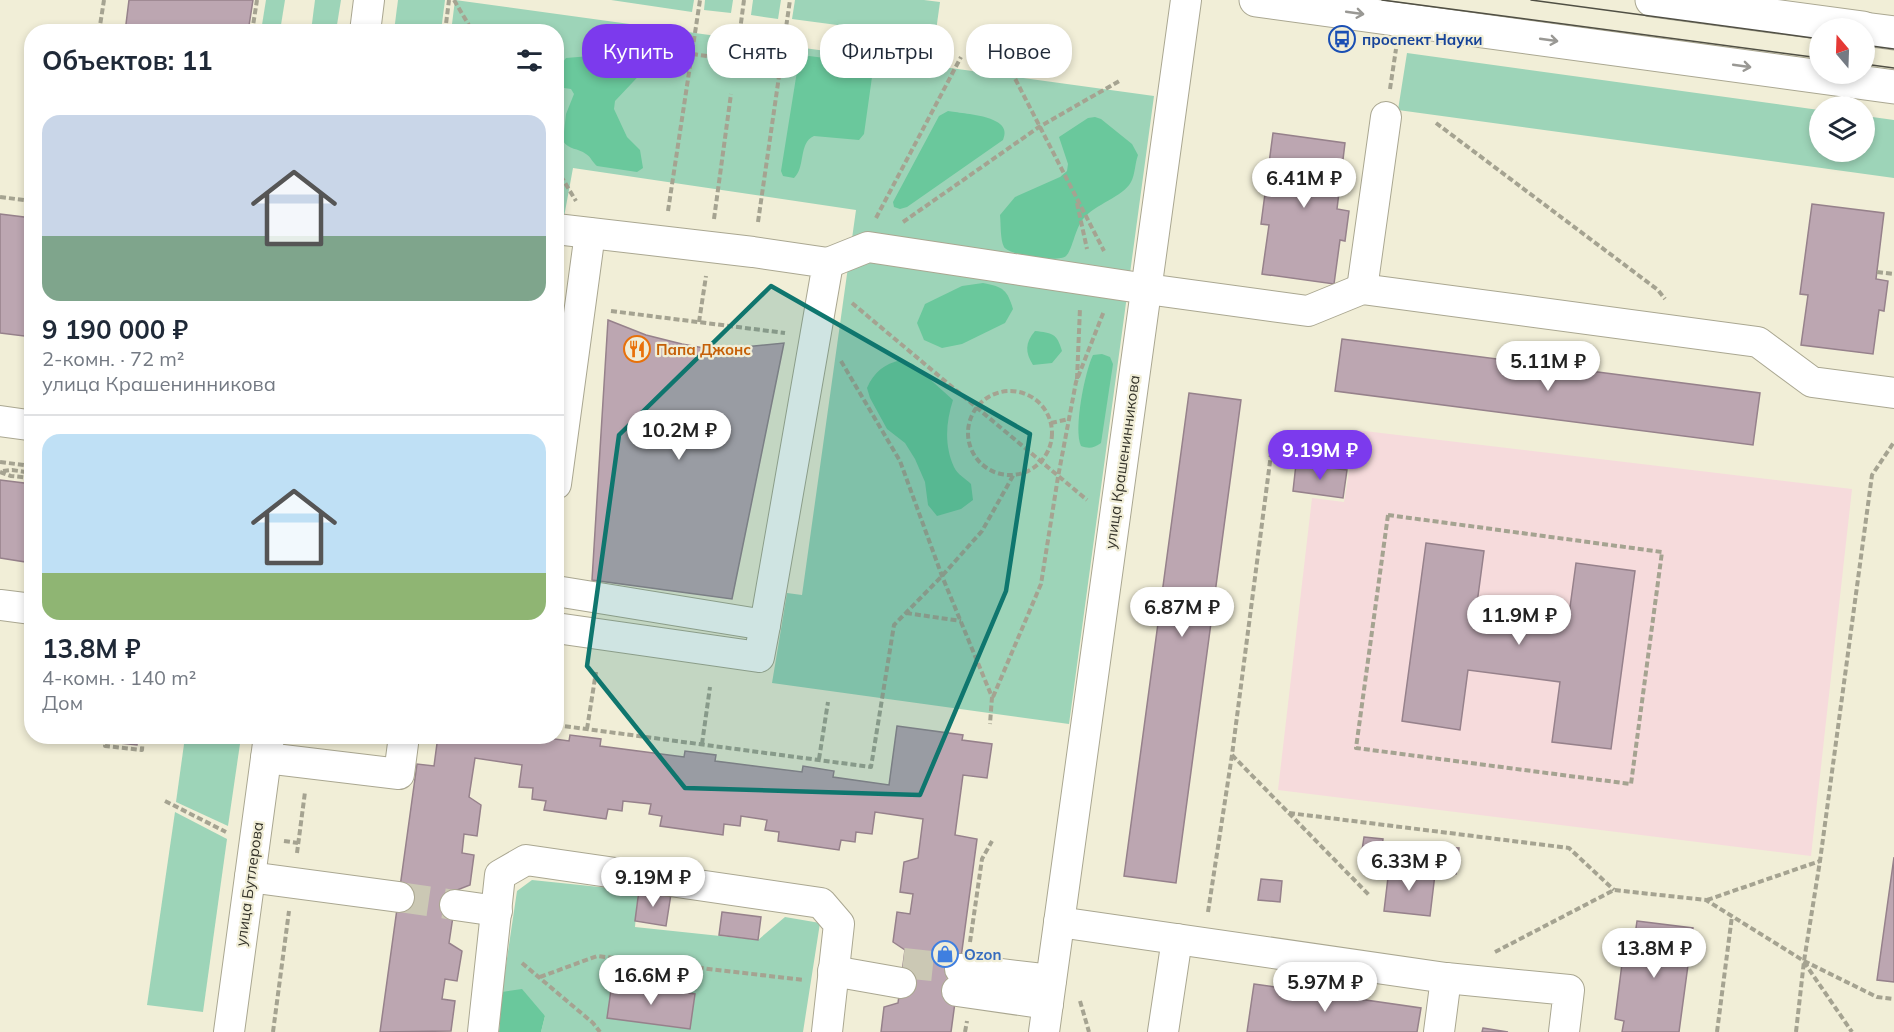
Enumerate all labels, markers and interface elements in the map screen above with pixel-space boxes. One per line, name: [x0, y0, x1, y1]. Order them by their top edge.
one-way arrow: [1345, 8, 1365, 19]
north arrow: [1809, 18, 1875, 84]
map controls: [1809, 18, 1875, 162]
chip: Купить: [582, 24, 695, 78]
chip: Снять: [707, 24, 808, 78]
chip: Фильтры: [820, 24, 954, 78]
chip: Новое: [966, 24, 1072, 78]
bus stop icon: проспект Науки: [1327, 24, 1357, 54]
place label: проспект Науки: [1362, 30, 1482, 49]
one-way arrow: [1538, 34, 1558, 45]
text: Объектов: 11: [42, 44, 213, 77]
icon: filters: [513, 44, 546, 77]
one-way arrow: [1731, 61, 1751, 72]
button: layers: [1809, 96, 1875, 162]
icon: home: [240, 154, 348, 262]
pin: 6.41M ₽: [1249, 158, 1359, 209]
text: 6.41M ₽: [1266, 165, 1342, 190]
text: 9 190 000 ₽: [42, 313, 188, 346]
restaurant icon: Папа Джонс: [622, 334, 652, 364]
place label: Папа Джонс: [656, 340, 751, 359]
pin: 5.11M ₽: [1493, 341, 1603, 392]
text: 2-комн. · 72 m²: [42, 346, 184, 371]
text: 5.11M ₽: [1510, 348, 1586, 373]
text: улица Крашенинникова: [42, 371, 276, 396]
street label: улица Крашенинникова: [1100, 374, 1144, 550]
pin: 10.2M ₽: [624, 410, 734, 461]
text: 10.2M ₽: [641, 417, 717, 442]
pin: 9.19M ₽: [1265, 430, 1375, 481]
text: 9.19M ₽: [1282, 437, 1358, 462]
icon: home: [240, 473, 348, 581]
pin: 6.87M ₽: [1127, 587, 1237, 638]
text: 6.87M ₽: [1144, 594, 1220, 619]
pin: 11.9M ₽: [1464, 595, 1574, 646]
text: 11.9M ₽: [1481, 602, 1557, 627]
text: 13.8M ₽: [42, 632, 141, 665]
text: 4-комн. · 140 m²: [42, 665, 196, 690]
text: Дом: [42, 690, 83, 715]
street label: улица Бутлерова: [231, 821, 267, 947]
pin: 6.33M ₽: [1354, 841, 1464, 892]
text: 6.33M ₽: [1371, 848, 1447, 873]
pin: 9.19M ₽: [598, 857, 708, 908]
text: 9.19M ₽: [615, 864, 691, 889]
pin: 13.8M ₽: [1599, 928, 1709, 979]
text: 13.8M ₽: [1616, 935, 1692, 960]
shop icon: Ozon: [930, 939, 960, 969]
place label: Ozon: [964, 945, 1001, 964]
pin: 16.6M ₽: [596, 955, 706, 1006]
text: 16.6M ₽: [613, 962, 689, 987]
pin: 5.97M ₽: [1270, 962, 1380, 1013]
text: 5.97M ₽: [1287, 969, 1363, 994]

